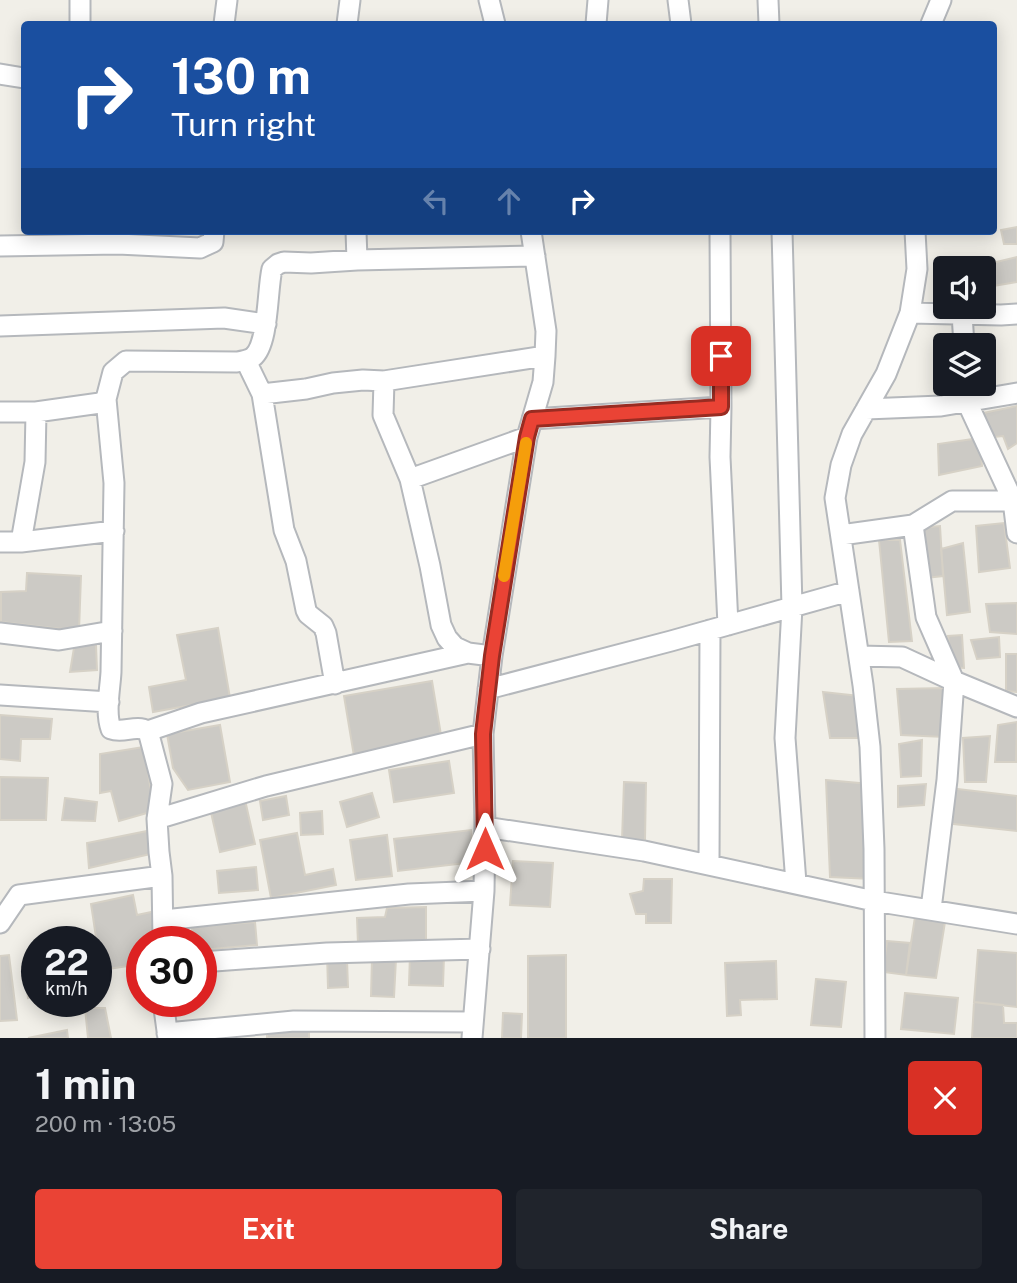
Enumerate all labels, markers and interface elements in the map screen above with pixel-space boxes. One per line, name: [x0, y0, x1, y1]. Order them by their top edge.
text: 130 m: [171, 47, 311, 105]
icon: right: [56, 49, 147, 140]
text: Turn right: [171, 106, 316, 143]
icon: left: [417, 182, 455, 220]
icon: ahead: [490, 182, 528, 220]
icon: right: [563, 182, 601, 220]
map controls: [933, 256, 996, 396]
button: sound: [933, 256, 996, 319]
pin: [691, 326, 751, 386]
button: layers: [933, 333, 996, 396]
icon: arrive: [702, 337, 740, 375]
position arrow: [448, 812, 522, 886]
speed limit sign: 30: [126, 926, 217, 1017]
text: 22: [44, 942, 89, 983]
text: km/h: [45, 978, 88, 999]
text: 1 min: [35, 1059, 136, 1108]
button: close: [908, 1061, 982, 1135]
text: 200 m · 13:05: [35, 1110, 176, 1137]
button: Exit: [35, 1189, 502, 1269]
button: Share: [516, 1189, 982, 1269]

